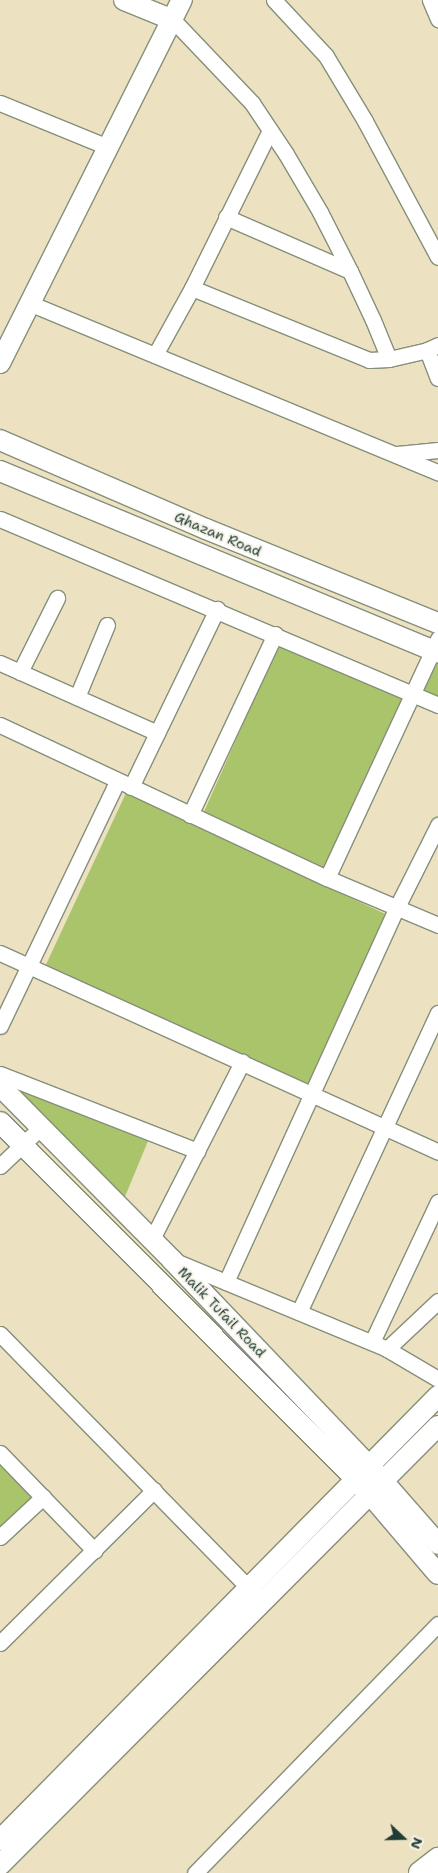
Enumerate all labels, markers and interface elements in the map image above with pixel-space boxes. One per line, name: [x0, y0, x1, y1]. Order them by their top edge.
street label: Ghazan Road: [172, 508, 264, 560]
street label: Malik Tufail Road: [175, 1263, 269, 1361]
north arrow: [378, 1813, 428, 1863]
text: N: [407, 1835, 427, 1852]

